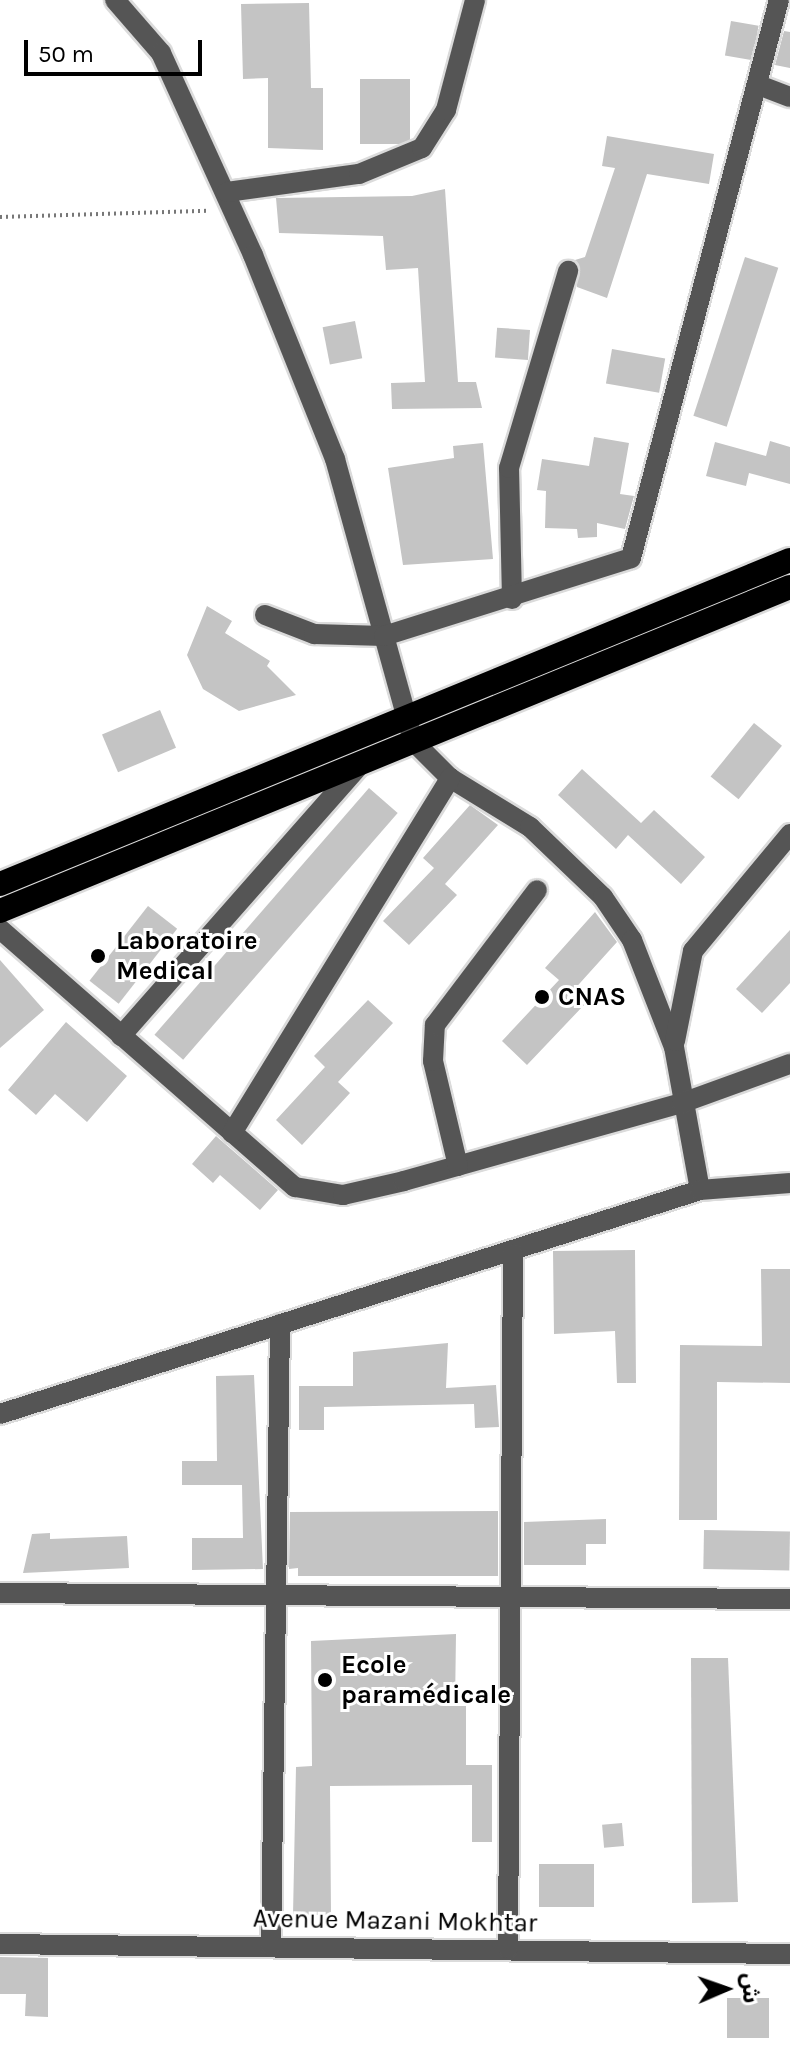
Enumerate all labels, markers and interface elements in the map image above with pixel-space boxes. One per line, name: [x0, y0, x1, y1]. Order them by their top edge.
scale bar: [28, 24, 206, 74]
text: 50 m: [38, 40, 94, 68]
place label: Laboratoire Medical: [116, 925, 258, 986]
marker: Laboratoire Medical: [87, 945, 109, 967]
place label: CNAS: [558, 981, 626, 1013]
marker: CNAS: [533, 988, 551, 1006]
place label: Ecole paramédicale: [341, 1649, 511, 1710]
marker: Ecole paramédicale: [316, 1671, 334, 1689]
street label: Avenue Mazani Mokhtar: [253, 1903, 537, 1939]
north arrow: [686, 1949, 766, 2029]
text: ش: [736, 1973, 764, 2004]

